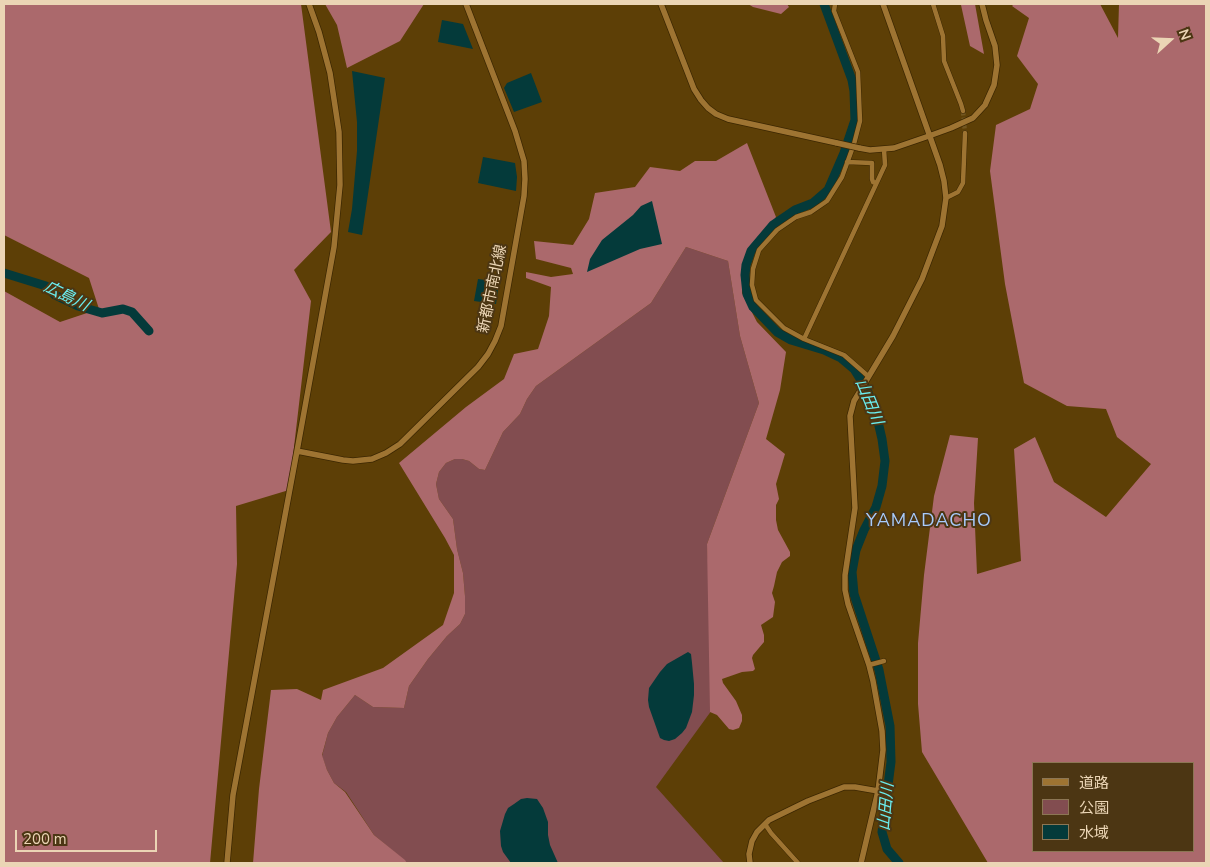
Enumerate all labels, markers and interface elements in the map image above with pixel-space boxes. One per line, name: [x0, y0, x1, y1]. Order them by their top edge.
north arrow: [1145, 15, 1195, 65]
text: N: [1174, 27, 1195, 43]
street label: 新都市南北線: [475, 243, 511, 335]
water label: 広島川: [40, 278, 92, 316]
water label: 山田川: [850, 376, 886, 428]
district label: YAMADACHO: [865, 511, 993, 533]
legend: [1032, 762, 1195, 852]
text: 道路: [1079, 773, 1109, 793]
water label: 山田川: [875, 782, 899, 832]
text: 公園: [1079, 798, 1109, 818]
scale bar: [18, 820, 160, 852]
text: 水域: [1079, 823, 1109, 843]
text: 200 m: [23, 829, 67, 849]

